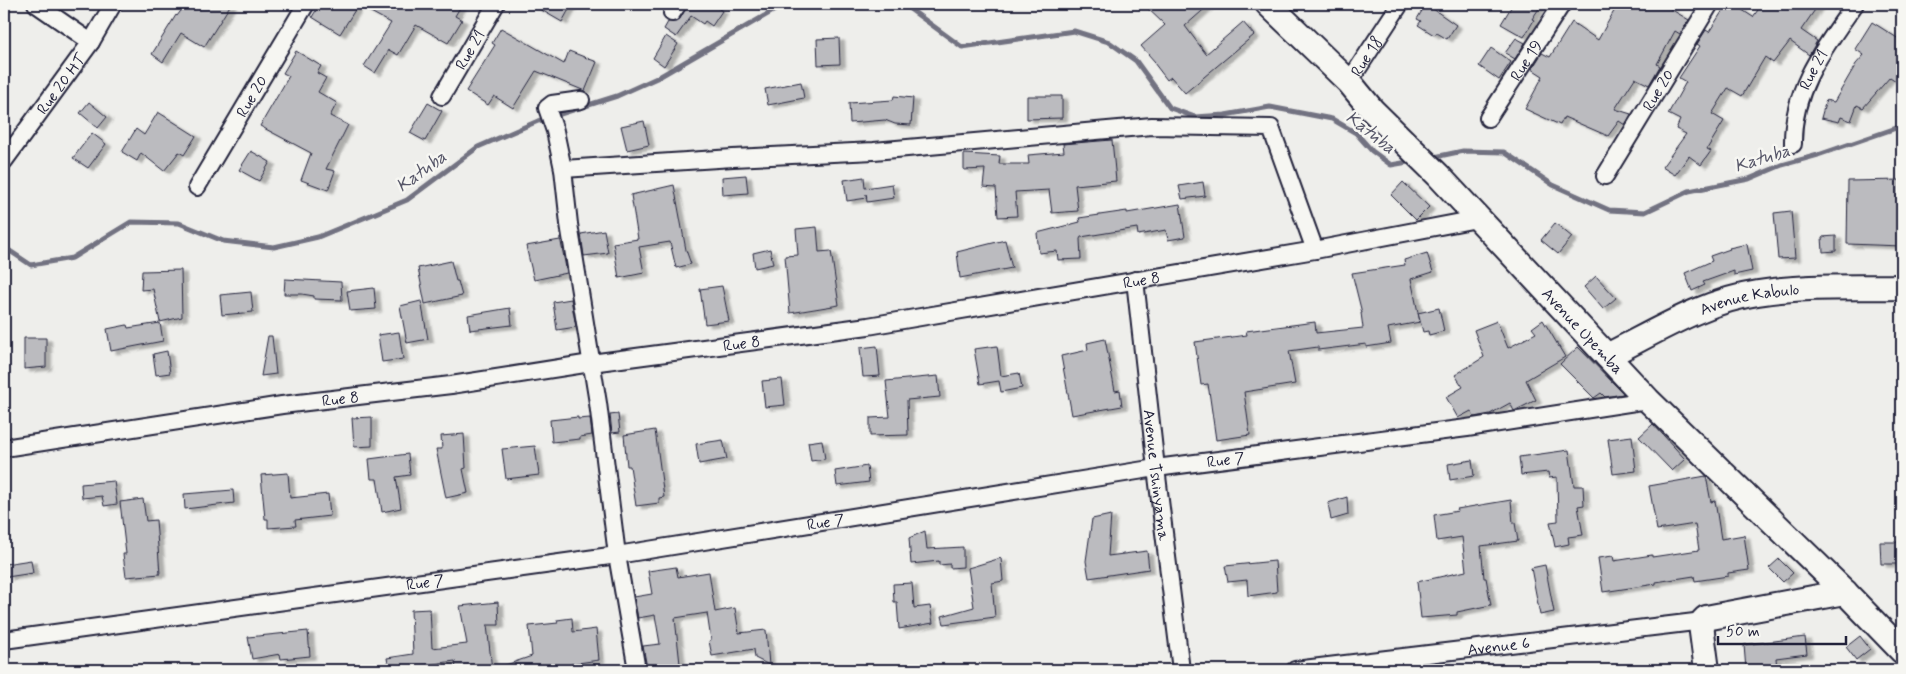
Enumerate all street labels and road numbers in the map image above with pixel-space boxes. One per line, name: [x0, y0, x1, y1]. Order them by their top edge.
street label: Rue 21: [451, 26, 491, 74]
street label: Rue 18: [1346, 33, 1388, 81]
street label: Rue 19: [1506, 36, 1548, 85]
street label: Rue 21: [1795, 46, 1833, 93]
street label: Rue 20 HT: [33, 49, 92, 119]
street label: Rue 20: [1638, 66, 1680, 115]
street label: Rue 20: [232, 72, 273, 121]
street label: Rue 8: [1122, 268, 1162, 294]
street label: Avenue Kabulo: [1697, 279, 1800, 321]
street label: Avenue Upemba: [1537, 284, 1628, 379]
street label: Rue 8: [722, 332, 761, 357]
street label: Rue 8: [321, 387, 360, 412]
street label: Avenue Tshinyama: [1138, 408, 1174, 542]
street label: Rue 7: [1206, 448, 1246, 473]
street label: Rue 7: [805, 509, 846, 536]
street label: Rue 7: [405, 570, 446, 596]
street label: Avenue 6: [1466, 633, 1531, 661]

